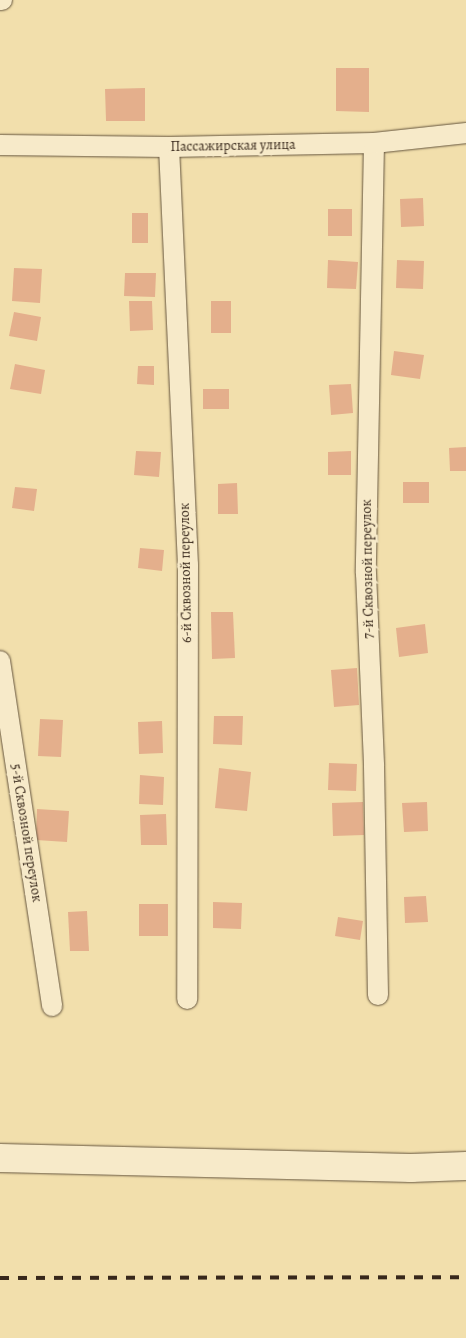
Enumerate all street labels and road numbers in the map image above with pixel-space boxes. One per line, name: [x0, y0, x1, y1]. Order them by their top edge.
street label: Пассажирская улица: [170, 137, 296, 155]
street label: 7-й Сквозной переулок: [358, 499, 378, 639]
street label: 6-й Сквозной переулок: [176, 503, 196, 643]
street label: 5-й Сквозной переулок: [7, 763, 45, 903]

